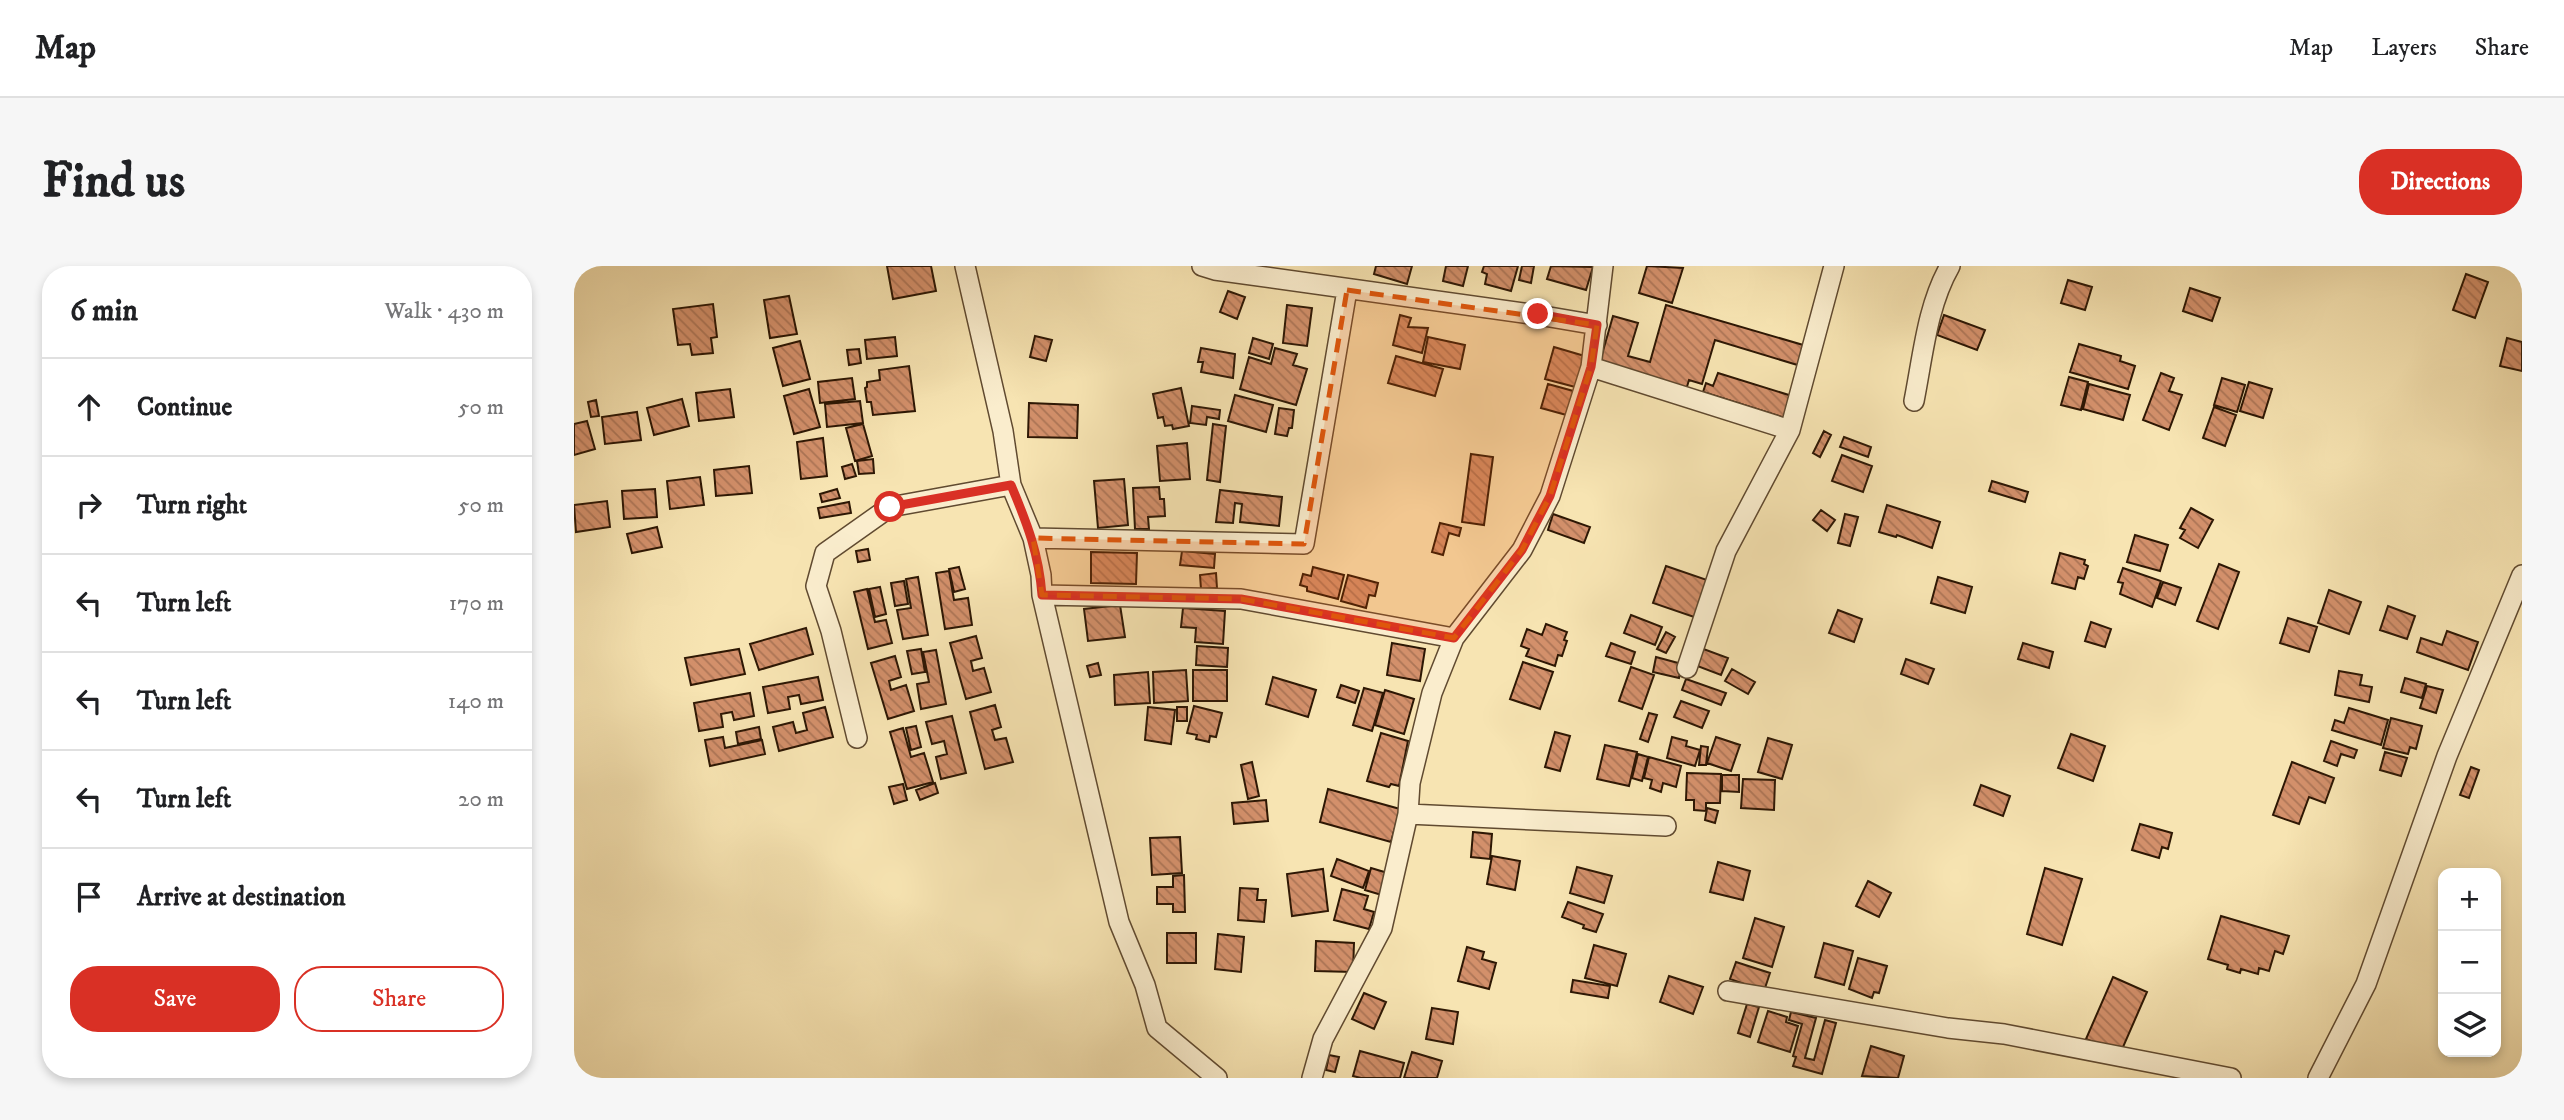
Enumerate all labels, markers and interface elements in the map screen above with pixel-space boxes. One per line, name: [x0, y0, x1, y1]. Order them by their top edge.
text: Map: [35, 28, 96, 69]
text: Map: [2289, 33, 2333, 63]
text: Layers: [2371, 33, 2437, 63]
text: Share: [2475, 33, 2529, 63]
button: Directions: [2359, 149, 2522, 215]
text: Find us: [42, 151, 185, 213]
text: 6 min: [70, 293, 138, 330]
text: Walk · 430 m: [384, 297, 504, 326]
route end: [1522, 298, 1553, 329]
icon: ahead: [70, 388, 108, 426]
text: Continue: [137, 391, 232, 424]
text: 50 m: [458, 393, 504, 422]
icon: right: [70, 486, 108, 524]
text: Turn right: [137, 489, 247, 522]
text: 50 m: [458, 491, 504, 520]
route start: [874, 491, 905, 522]
icon: left: [70, 584, 108, 622]
text: Turn left: [137, 587, 231, 620]
text: 170 m: [449, 589, 504, 618]
icon: left: [70, 682, 108, 720]
text: Turn left: [137, 685, 231, 718]
text: 140 m: [448, 687, 504, 716]
icon: left: [70, 780, 108, 818]
text: Turn left: [137, 783, 231, 816]
text: 20 m: [458, 785, 504, 814]
map controls: [2438, 868, 2501, 1057]
button: +: [2438, 868, 2501, 931]
icon: arrive: [70, 878, 108, 916]
text: Arrive at destination: [137, 881, 346, 914]
button: −: [2438, 931, 2501, 994]
button: Save: [70, 966, 280, 1032]
button: Share: [294, 966, 504, 1032]
button: layers: [2438, 994, 2501, 1057]

